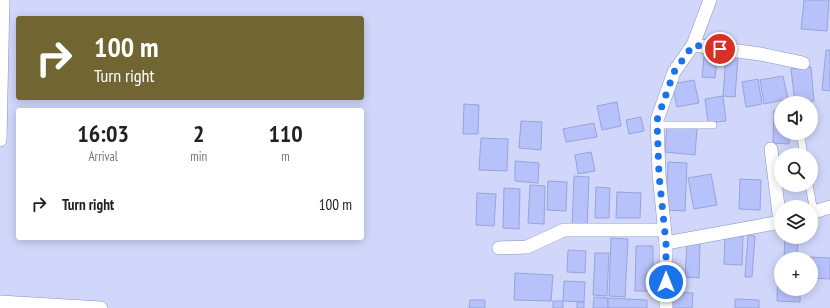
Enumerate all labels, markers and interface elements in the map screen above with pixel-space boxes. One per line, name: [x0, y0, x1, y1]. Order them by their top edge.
text: 100 m: [94, 28, 158, 65]
icon: right: [28, 32, 80, 84]
pin: [703, 32, 737, 66]
icon: arrive: [709, 38, 731, 60]
text: Turn right: [94, 64, 154, 87]
map controls: [774, 96, 818, 296]
button: sound: [774, 96, 818, 140]
text: 16:03: [77, 118, 129, 149]
text: 2: [193, 118, 204, 149]
text: 110: [268, 118, 303, 149]
text: Arrival: [88, 148, 118, 165]
text: min: [190, 148, 207, 165]
text: m: [281, 148, 290, 165]
button: search: [774, 148, 818, 192]
icon: right: [28, 193, 50, 215]
text: Turn right: [62, 195, 114, 214]
text: 100 m: [319, 195, 352, 214]
button: layers: [774, 200, 818, 244]
button: +: [774, 252, 818, 296]
position arrow: [645, 261, 687, 303]

